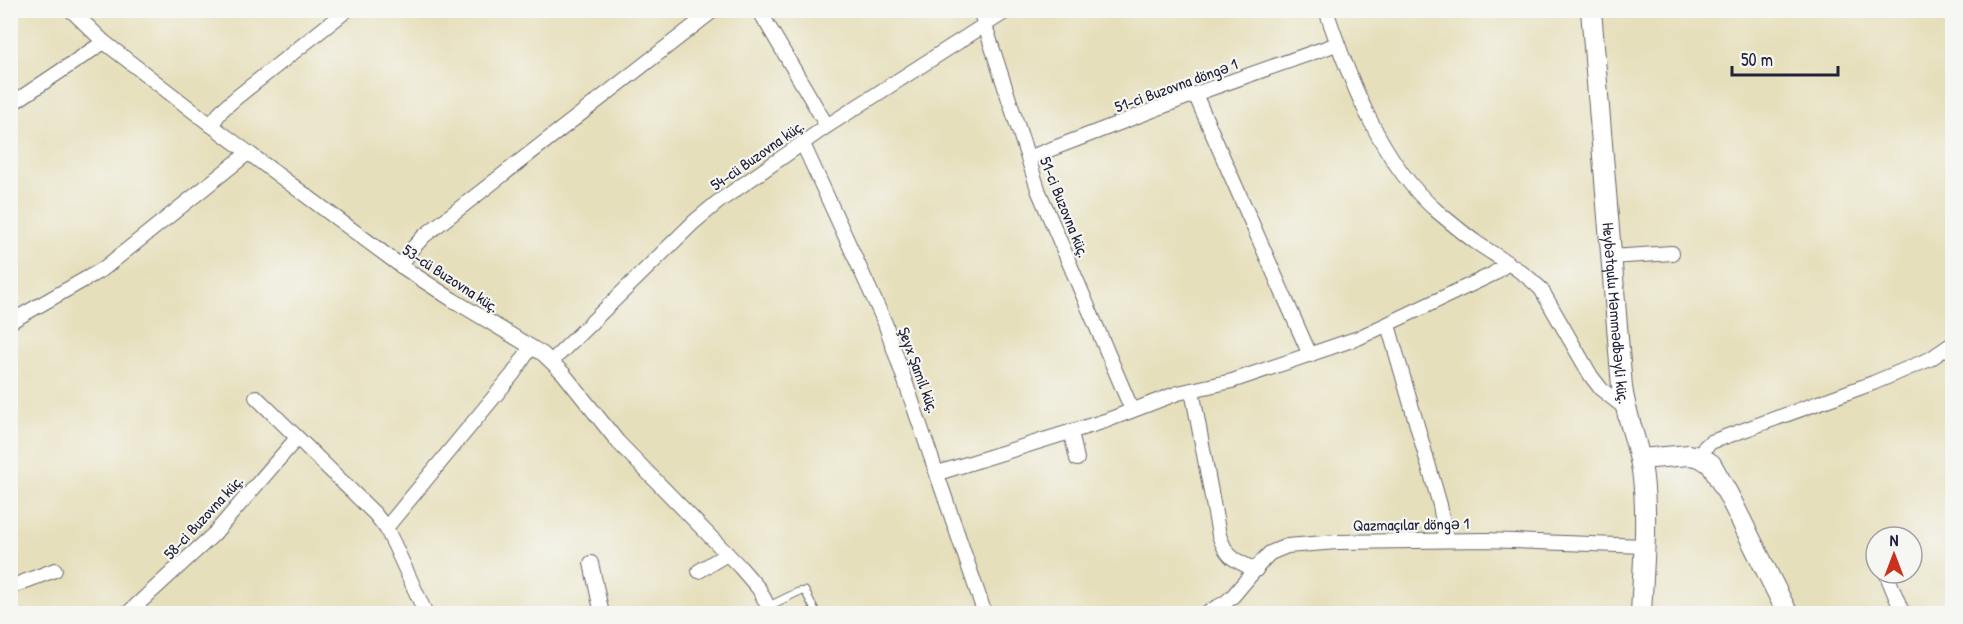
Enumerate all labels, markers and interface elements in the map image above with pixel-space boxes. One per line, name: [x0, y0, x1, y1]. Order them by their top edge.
scale bar: [1732, 39, 1838, 77]
text: 50 m: [1741, 47, 1773, 72]
street label: 51-ci Buzovna döngə 1: [1111, 52, 1241, 117]
street label: 54-cü Buzovna küç.: [706, 115, 808, 195]
street label: 51-ci Buzovna küç.: [1035, 153, 1095, 261]
street label: Heybətqulu Məmmədbəyli küç.: [1598, 221, 1636, 406]
street label: 53-cü Buzovna küç.: [399, 239, 503, 317]
street label: Şeyx Şamil küç.: [893, 324, 945, 416]
street label: 58-ci Buzovna küç.: [158, 470, 248, 564]
street label: Qazmaçılar döngə 1: [1353, 512, 1470, 536]
north arrow: [1864, 525, 1924, 585]
text: N: [1890, 529, 1899, 551]

